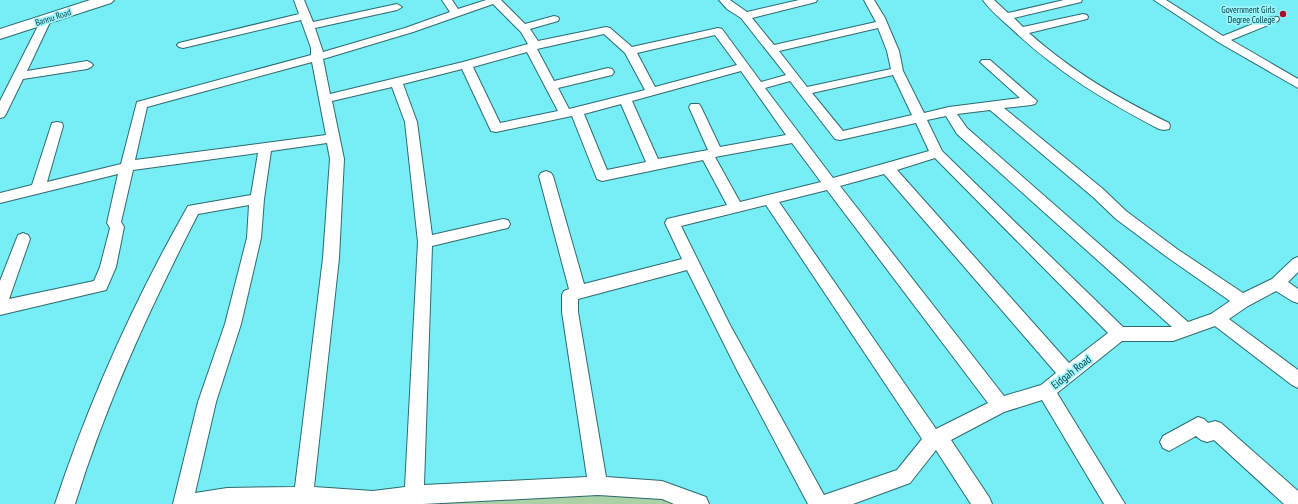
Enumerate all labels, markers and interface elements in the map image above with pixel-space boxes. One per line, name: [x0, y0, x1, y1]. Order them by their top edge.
place label: Government Girls Degree College: [1221, 4, 1275, 25]
street label: Bannu Road: [34, 6, 72, 28]
marker: Government Girls Degree College: [1278, 9, 1288, 19]
street label: Eidgah Road: [1048, 352, 1094, 392]

